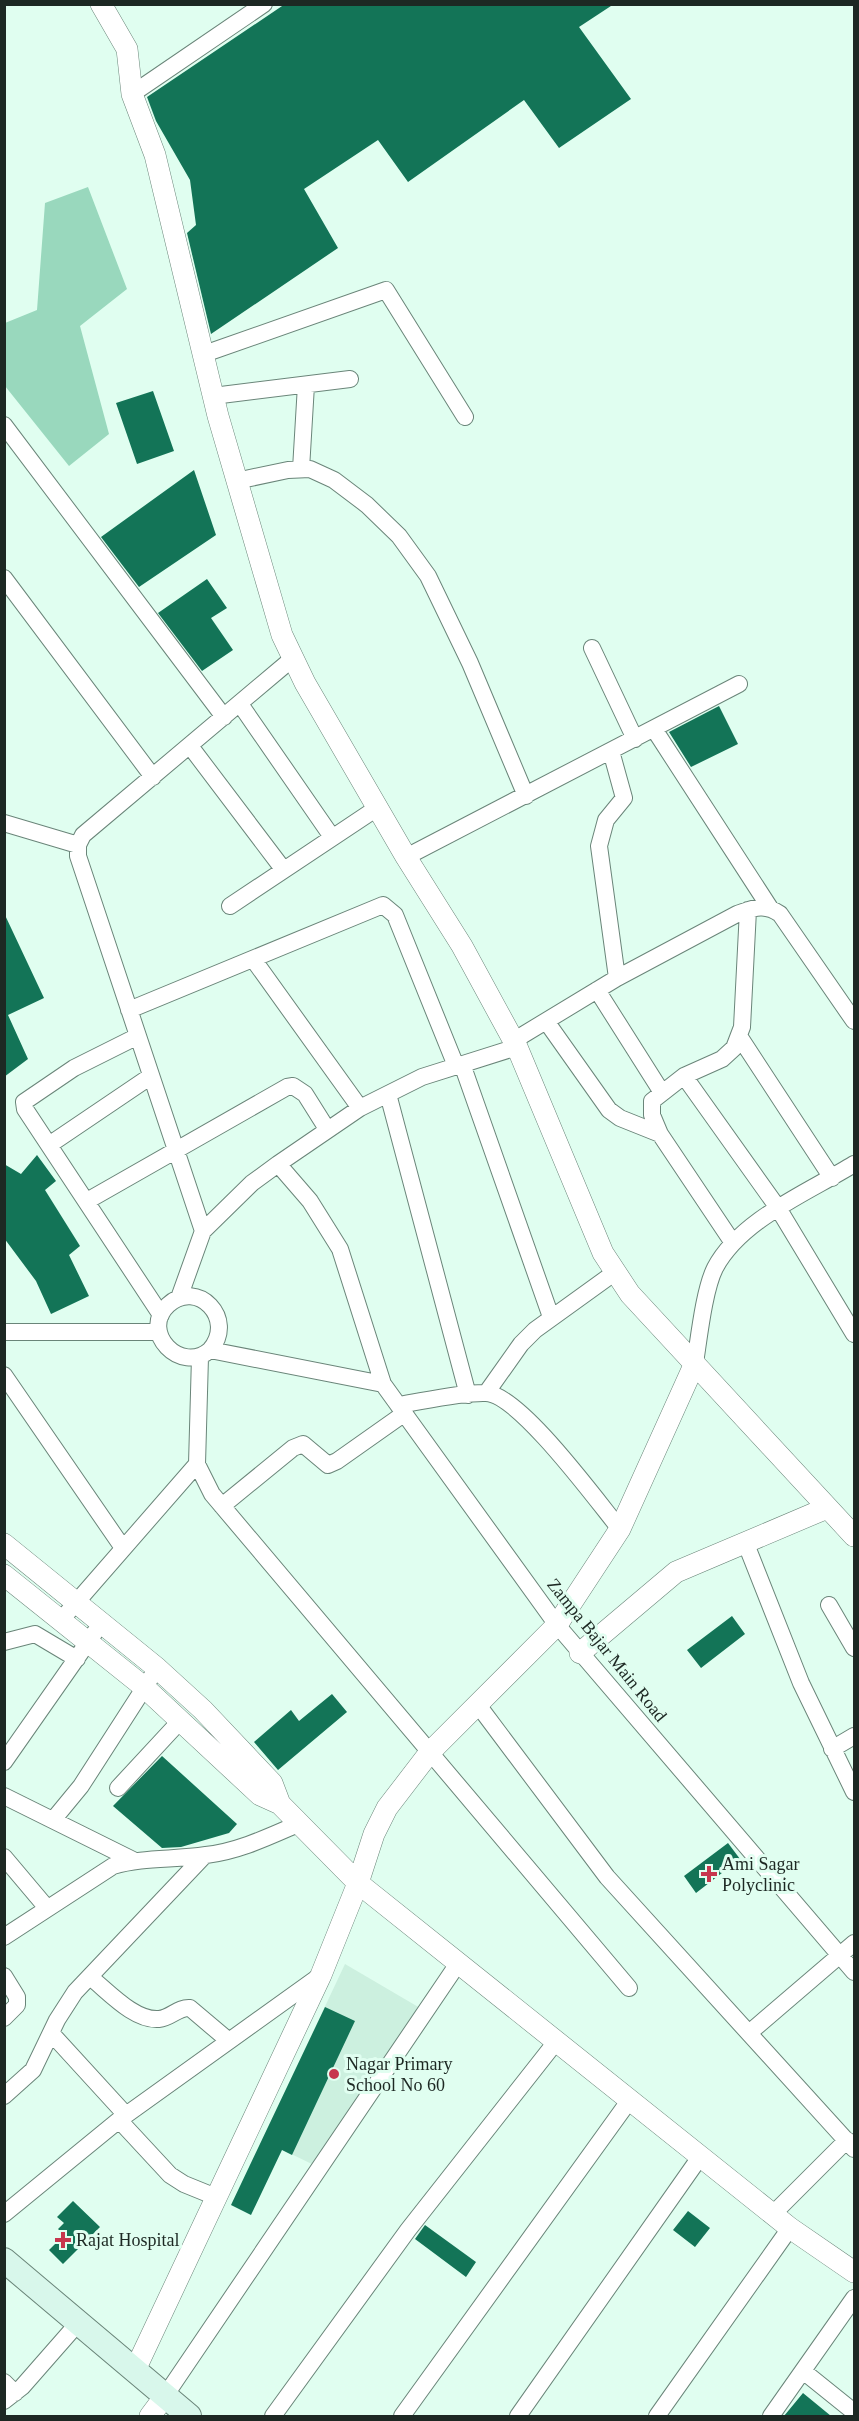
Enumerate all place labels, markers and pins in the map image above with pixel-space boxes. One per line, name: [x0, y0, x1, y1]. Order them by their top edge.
place label: Ami Sagar Polyclinic: [722, 1854, 799, 1895]
marker: Ami Sagar Polyclinic: [700, 1865, 718, 1883]
place label: Nagar Primary School No 60: [346, 2054, 452, 2095]
marker: Nagar Primary School No 60: [327, 2067, 341, 2081]
place label: Rajat Hospital: [76, 2230, 179, 2250]
marker: Rajat Hospital: [54, 2231, 72, 2249]

